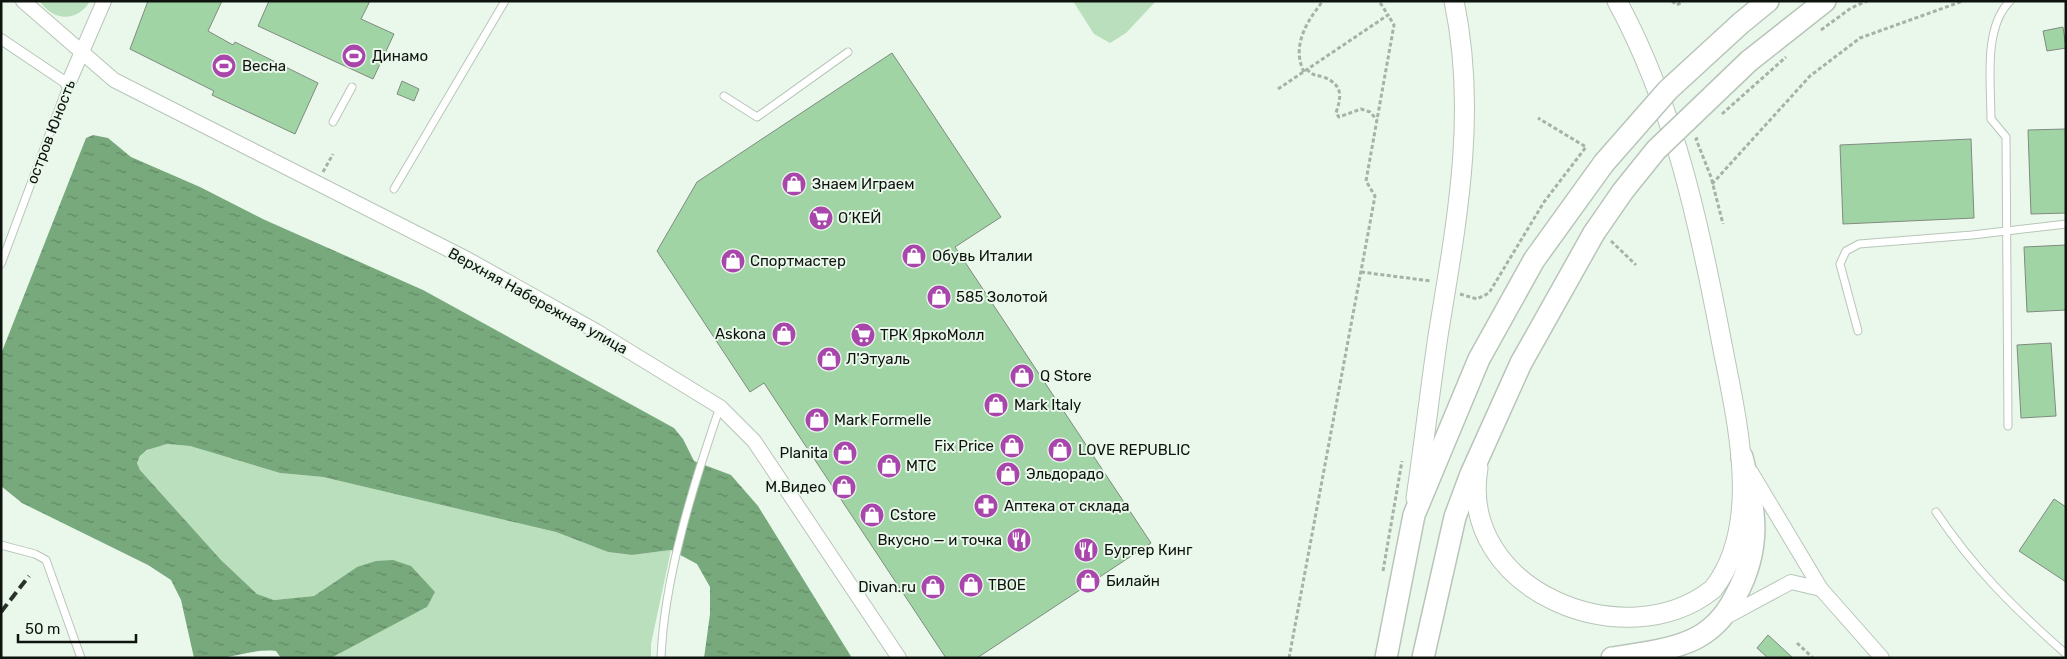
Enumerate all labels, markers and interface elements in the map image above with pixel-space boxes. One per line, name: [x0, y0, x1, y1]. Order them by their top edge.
sports icon: Динамо: [341, 43, 367, 69]
place label: Динамо: [372, 47, 428, 65]
sports icon: Весна: [211, 53, 237, 79]
place label: Весна: [242, 57, 286, 75]
street label: остров Юность: [23, 77, 79, 186]
shop icon: Знаем Играем: [781, 171, 807, 197]
place label: Знаем Играем: [812, 175, 914, 193]
supermarket icon: О’КЕЙ: [808, 205, 834, 231]
place label: О’КЕЙ: [838, 209, 881, 227]
shop icon: Обувь Италии: [901, 243, 927, 269]
street label: Верхняя Набережная улица: [445, 244, 631, 358]
place label: Обувь Италии: [932, 247, 1033, 265]
shop icon: Спортмастер: [720, 248, 746, 274]
place label: Спортмастер: [750, 252, 846, 270]
shop icon: 585 Золотой: [926, 284, 952, 310]
place label: 585 Золотой: [956, 288, 1048, 306]
shop icon: Askona: [771, 321, 797, 347]
supermarket icon: ТРК ЯркоМолл: [850, 322, 876, 348]
place label: Askona: [715, 325, 766, 343]
place label: ТРК ЯркоМолл: [880, 326, 985, 344]
shop icon: Л'Этуаль: [816, 346, 842, 372]
place label: Л'Этуаль: [846, 350, 910, 368]
shop icon: Q Store: [1009, 363, 1035, 389]
place label: Q Store: [1040, 367, 1092, 385]
shop icon: Mark Italy: [983, 392, 1009, 418]
place label: Mark Italy: [1014, 396, 1081, 414]
shop icon: Mark Formelle: [804, 407, 830, 433]
place label: Mark Formelle: [834, 411, 932, 429]
shop icon: Fix Price: [999, 433, 1025, 459]
place label: Fix Price: [934, 437, 994, 455]
shop icon: LOVE REPUBLIC: [1047, 437, 1073, 463]
shop icon: Planita: [832, 440, 858, 466]
place label: LOVE REPUBLIC: [1078, 441, 1190, 459]
place label: Planita: [780, 444, 828, 462]
shop icon: МТС: [876, 453, 902, 479]
place label: МТС: [906, 457, 937, 475]
shop icon: Эльдорадо: [995, 461, 1021, 487]
place label: Эльдорадо: [1026, 465, 1104, 483]
shop icon: М.Видео: [831, 474, 857, 500]
place label: М.Видео: [765, 478, 826, 496]
pharmacy icon: Аптека от склада: [973, 493, 999, 519]
place label: Аптека от склада: [1004, 497, 1130, 515]
shop icon: Cstore: [859, 502, 885, 528]
place label: Cstore: [890, 506, 936, 524]
restaurant icon: Вкусно — и точка: [1006, 527, 1032, 553]
place label: Вкусно — и точка: [877, 531, 1002, 549]
restaurant icon: Бургер Кинг: [1073, 537, 1099, 563]
place label: Бургер Кинг: [1104, 541, 1193, 559]
shop icon: Билайн: [1075, 568, 1101, 594]
shop icon: ТВОЕ: [958, 572, 984, 598]
place label: Билайн: [1106, 572, 1160, 590]
shop icon: Divan.ru: [920, 574, 946, 600]
place label: ТВОЕ: [988, 576, 1026, 594]
place label: Divan.ru: [858, 578, 916, 596]
scale bar: [18, 612, 135, 644]
text: 50 m: [25, 620, 60, 638]

